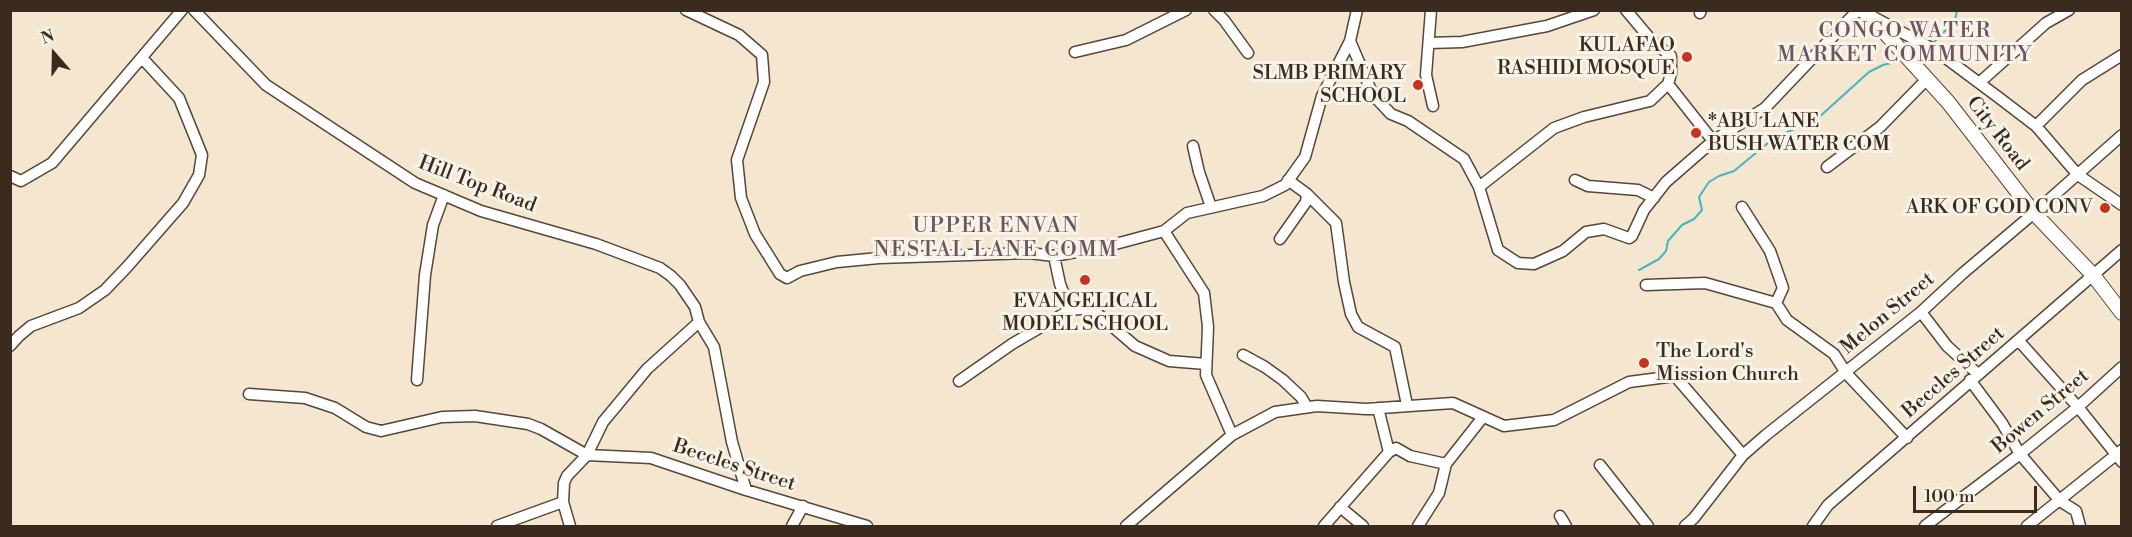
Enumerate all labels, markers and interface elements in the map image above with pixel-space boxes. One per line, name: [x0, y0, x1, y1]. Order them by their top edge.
district label: CONGO WATER MARKET COMMUNITY: [1777, 19, 2033, 69]
north arrow: [24, 24, 84, 84]
text: N: [38, 26, 57, 49]
place label: KULAFAO RASHIDI MOSQUE: [1497, 34, 1675, 81]
marker: KULAFAO RASHIDI MOSQUE: [1680, 50, 1694, 64]
place label: SLMB PRIMARY SCHOOL: [1252, 62, 1406, 109]
marker: SLMB PRIMARY SCHOOL: [1411, 78, 1425, 92]
street label: City Road: [1961, 92, 2033, 176]
place label: *ABU LANE BUSH WATER COM: [1708, 110, 1890, 157]
marker: *ABU LANE BUSH WATER COM: [1689, 126, 1703, 140]
street label: Hill Top Road: [415, 152, 539, 218]
place label: ARK OF GOD CONV: [1906, 196, 2093, 220]
marker: ARK OF GOD CONV: [2098, 201, 2112, 215]
district label: UPPER ENVAN NESTAL LANE COMM: [874, 214, 1118, 264]
street label: Melon Street: [1836, 268, 1940, 360]
marker: EVANGELICAL MODEL SCHOOL: [1078, 273, 1092, 287]
place label: EVANGELICAL MODEL SCHOOL: [1002, 290, 1168, 337]
street label: Beccles Street: [1898, 322, 2010, 424]
place label: The Lord's Mission Church: [1656, 340, 1799, 387]
marker: The Lord's Mission Church: [1637, 356, 1651, 370]
street label: Bowen Street: [1988, 365, 2094, 459]
street label: Beccles Street: [670, 435, 798, 497]
scale bar: [1916, 474, 2040, 512]
text: 100 m: [1924, 485, 1975, 508]

